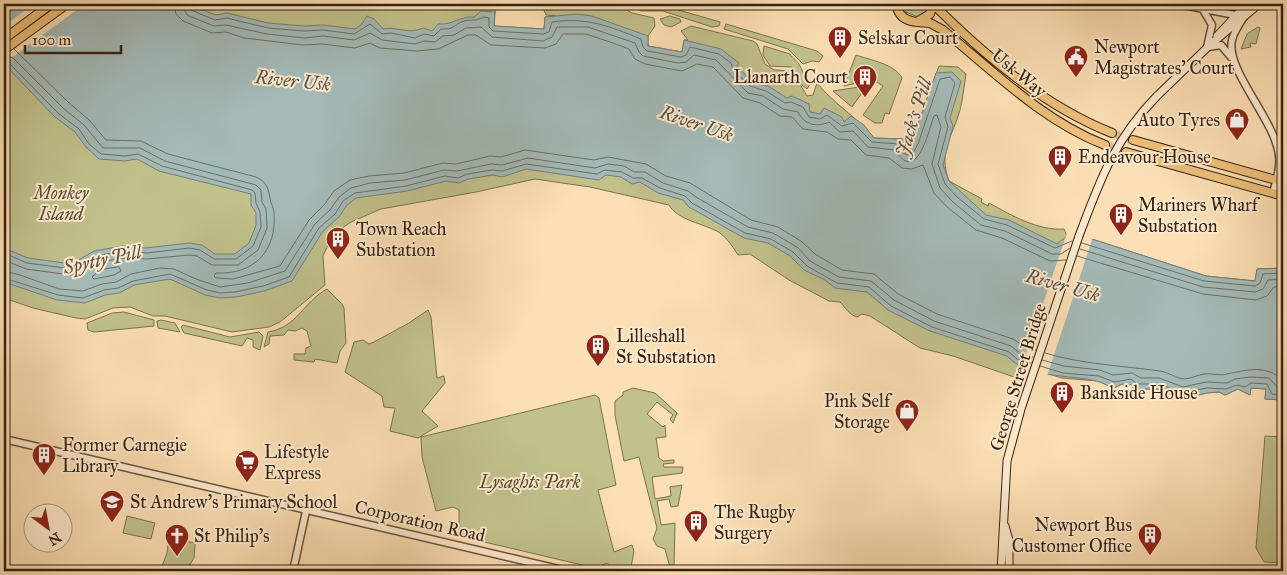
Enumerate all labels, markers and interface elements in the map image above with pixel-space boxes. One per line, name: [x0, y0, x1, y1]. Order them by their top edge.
scale bar: [25, 22, 121, 54]
building icon: Selskar Court: [827, 25, 853, 59]
place label: Selskar Court: [858, 27, 959, 49]
text: 100 m: [32, 31, 72, 49]
place label: Newport Magistrates' Court: [1094, 36, 1234, 80]
street label: Usk Way: [987, 44, 1051, 102]
public building icon: Newport Magistrates' Court: [1063, 44, 1089, 78]
building icon: Llanarth Court: [852, 64, 878, 98]
water label: River Usk: [253, 65, 332, 96]
place label: Llanarth Court: [734, 66, 849, 88]
water label: Jack's Pill: [890, 73, 938, 160]
water label: River Usk: [656, 100, 737, 147]
shop icon: Auto Tyres: [1224, 107, 1250, 141]
place label: Auto Tyres: [1137, 109, 1220, 131]
building icon: Endeavour House: [1047, 144, 1073, 178]
place label: Endeavour House: [1078, 146, 1211, 168]
park label: Monkey Island: [32, 182, 90, 225]
place label: Mariners Wharf Substation: [1138, 194, 1261, 237]
building icon: Mariners Wharf Substation: [1108, 202, 1134, 236]
place label: Town Reach Substation: [356, 218, 447, 261]
building icon: Town Reach Substation: [325, 226, 351, 260]
water label: Spytty Pill: [60, 240, 145, 280]
water label: River Usk: [1022, 264, 1103, 307]
street label: George Street Bridge: [985, 300, 1052, 454]
place label: Lilleshall St Substation: [616, 325, 716, 368]
building icon: Lilleshall St Substation: [585, 333, 611, 367]
building icon: Bankside House: [1049, 380, 1075, 414]
place label: Bankside House: [1080, 382, 1198, 404]
place label: Pink Self Storage: [824, 390, 893, 434]
shop icon: Pink Self Storage: [894, 398, 920, 432]
place label: Former Carnegie Library: [62, 434, 187, 477]
place label: Lifestyle Express: [264, 441, 329, 484]
building icon: Former Carnegie Library: [31, 442, 57, 476]
supermarket icon: Lifestyle Express: [234, 449, 260, 483]
park label: Lysaghts Park: [478, 471, 581, 493]
school or university icon: St Andrew's Primary School: [99, 489, 125, 523]
place label: St Andrew's Primary School: [130, 491, 337, 513]
street label: Corporation Road: [353, 495, 487, 547]
place label: The Rugby Surgery: [714, 501, 796, 545]
north arrow: [22, 502, 72, 552]
building icon: The Rugby Surgery: [683, 509, 709, 543]
place label: Newport Bus Customer Office: [1012, 514, 1132, 557]
building icon: Newport Bus Customer Office: [1137, 522, 1163, 556]
church icon: St Philip's: [164, 523, 190, 557]
place label: St Philip's: [194, 525, 270, 547]
text: N: [45, 528, 64, 549]

